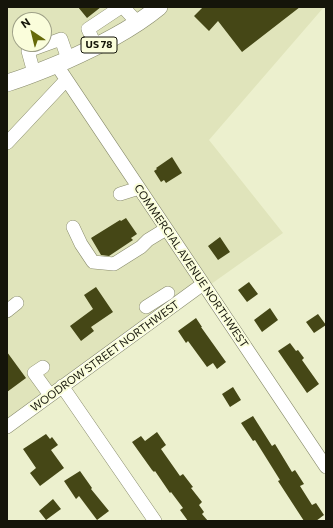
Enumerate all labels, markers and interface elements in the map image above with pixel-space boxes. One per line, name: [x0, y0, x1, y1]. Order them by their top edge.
north arrow: [12, 12, 52, 52]
text: N: [18, 15, 33, 30]
road number: US 78: [81, 37, 117, 53]
street label: COMMERCIAL AVENUE NORTHWEST: [131, 182, 251, 350]
street label: WOODROW STREET NORTHWEST: [28, 298, 182, 414]

